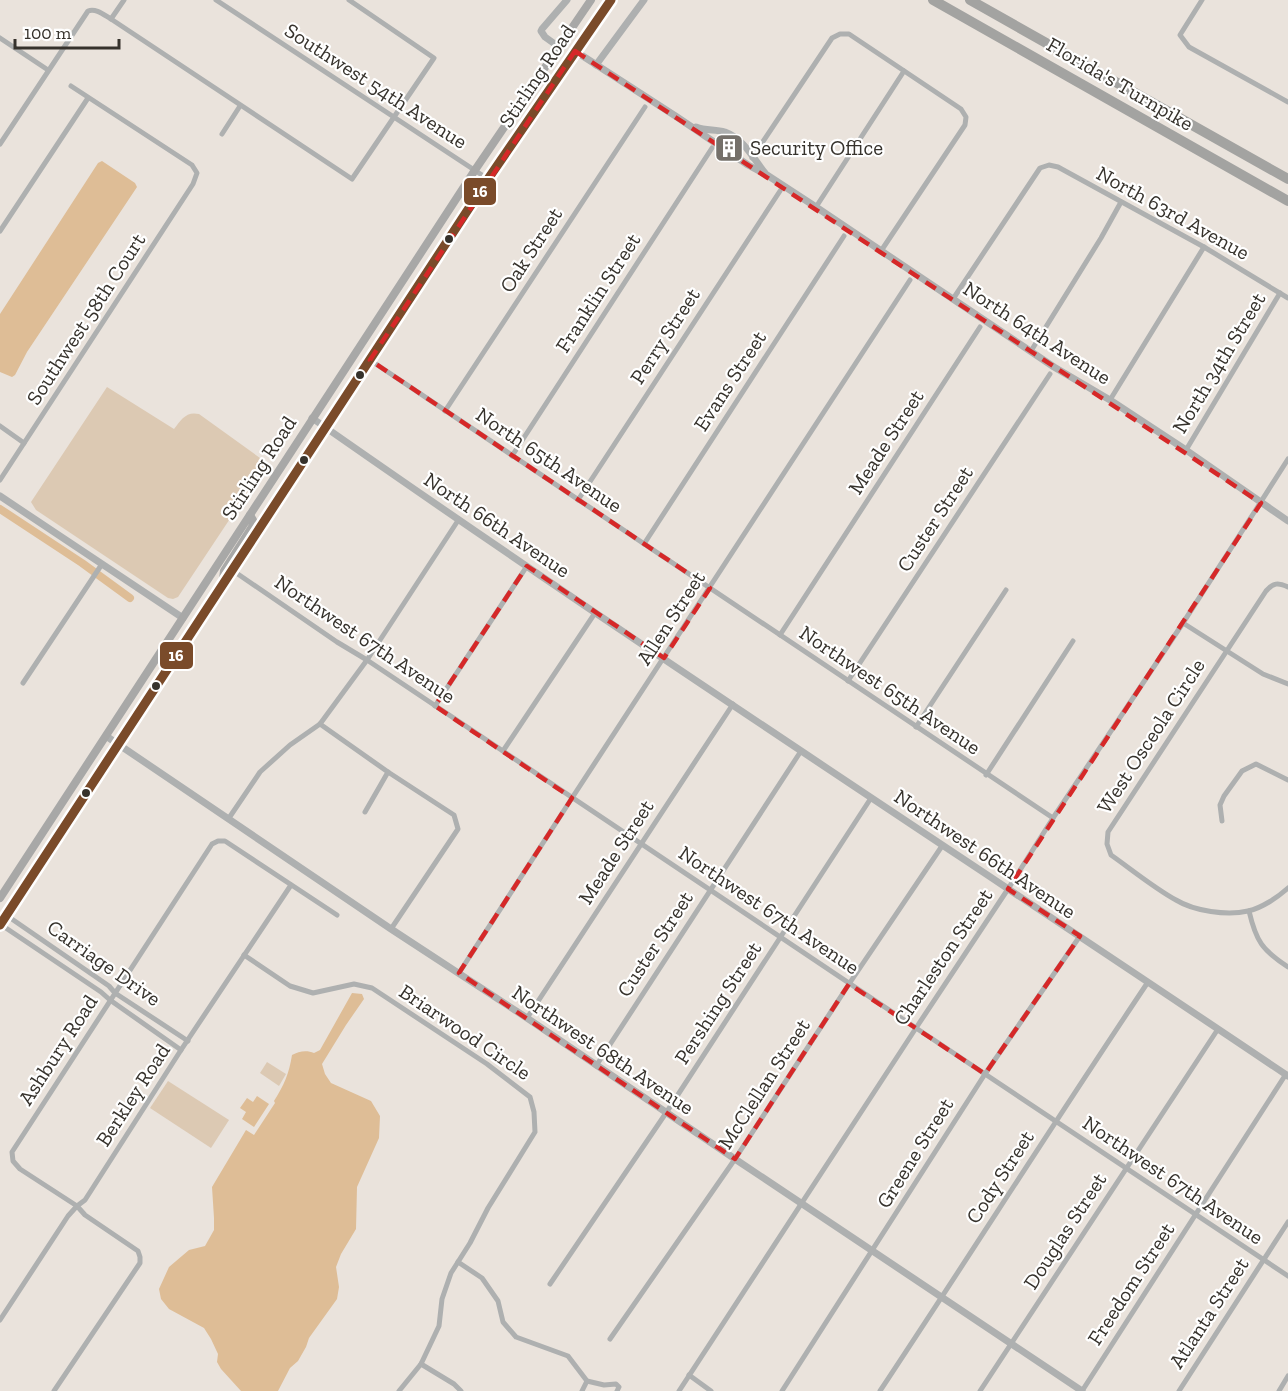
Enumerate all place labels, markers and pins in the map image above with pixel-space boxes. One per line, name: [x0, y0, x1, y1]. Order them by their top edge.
building icon: Security Office: [713, 132, 745, 164]
place label: Security Office: [750, 135, 883, 160]
unlabelled marker: [443, 233, 455, 245]
unlabelled marker: [354, 369, 366, 381]
unlabelled marker: [298, 454, 310, 466]
unlabelled marker: [150, 680, 162, 692]
unlabelled marker: [80, 787, 92, 799]

